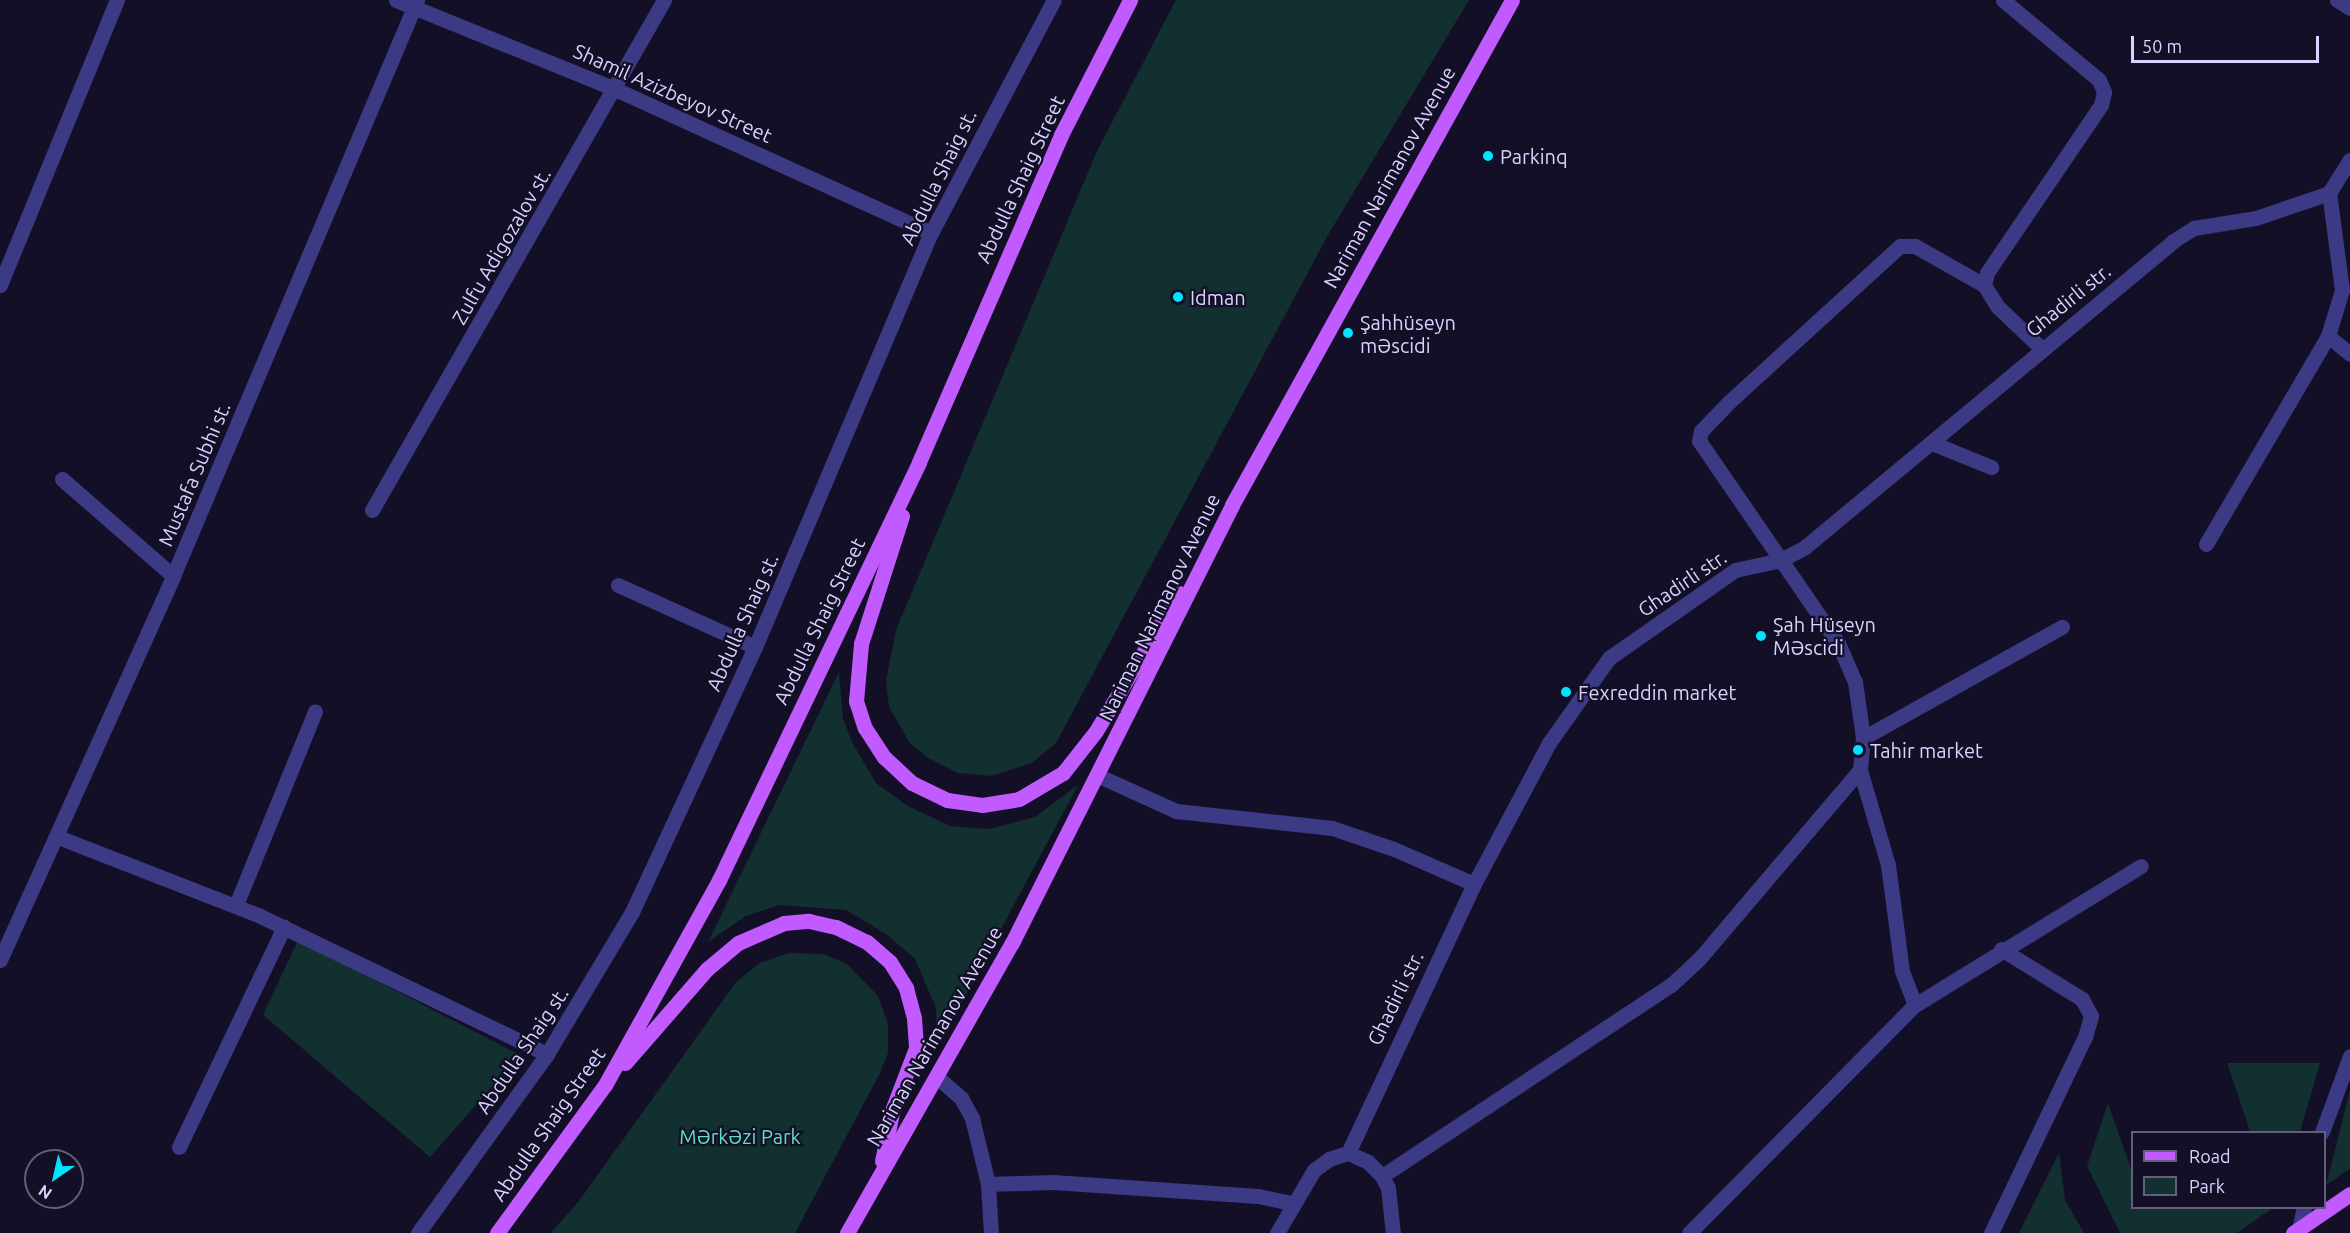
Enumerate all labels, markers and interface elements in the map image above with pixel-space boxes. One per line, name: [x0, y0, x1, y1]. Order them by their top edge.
scale bar: [2134, 24, 2322, 62]
text: 50 m: [2142, 36, 2182, 56]
street label: Shamil Azizbeyov Street: [570, 38, 776, 148]
street label: Nariman Narimanov Avenue: [1318, 62, 1460, 292]
street label: Abdulla Shaig Street: [971, 91, 1069, 267]
street label: Abdulla Shaig st.: [895, 105, 981, 249]
place label: Parkinq: [1500, 144, 1568, 168]
marker: Parkinq: [1481, 149, 1495, 163]
street label: Zulfu Adigozalov st.: [447, 164, 555, 328]
street label: Ghadirli str.: [2021, 259, 2115, 341]
place label: Idman: [1190, 285, 1246, 309]
marker: Idman: [1171, 290, 1185, 304]
place label: Şahhüseyn məscidi: [1360, 310, 1456, 357]
marker: Şahhüseyn məscidi: [1341, 326, 1355, 340]
street label: Mustafa Subhi st.: [153, 398, 235, 550]
street label: Nariman Narimanov Avenue: [1093, 489, 1225, 725]
street label: Abdulla Shaig Street: [768, 534, 870, 708]
street label: Ghadirli str.: [1633, 545, 1731, 621]
street label: Abdulla Shaig st.: [701, 550, 783, 694]
place label: Şah Hüseyn Məscidi: [1773, 612, 1876, 659]
marker: Şah Hüseyn Məscidi: [1754, 629, 1768, 643]
place label: Fexreddin market: [1578, 680, 1736, 704]
marker: Fexreddin market: [1559, 685, 1573, 699]
place label: Tahir market: [1870, 738, 1983, 762]
marker: Tahir market: [1851, 743, 1865, 757]
street label: Nariman Narimanov Avenue: [861, 922, 1007, 1150]
street label: Ghadirli str.: [1362, 947, 1428, 1049]
street label: Abdulla Shaig st.: [471, 982, 573, 1118]
street label: Abdulla Shaig Street: [486, 1043, 610, 1205]
park label: Mərkəzi Park: [679, 1124, 801, 1148]
legend: [2131, 1131, 2326, 1209]
text: Road: [2189, 1146, 2231, 1166]
north arrow: [24, 1149, 84, 1209]
text: Park: [2189, 1176, 2225, 1196]
text: N: [35, 1181, 55, 1203]

